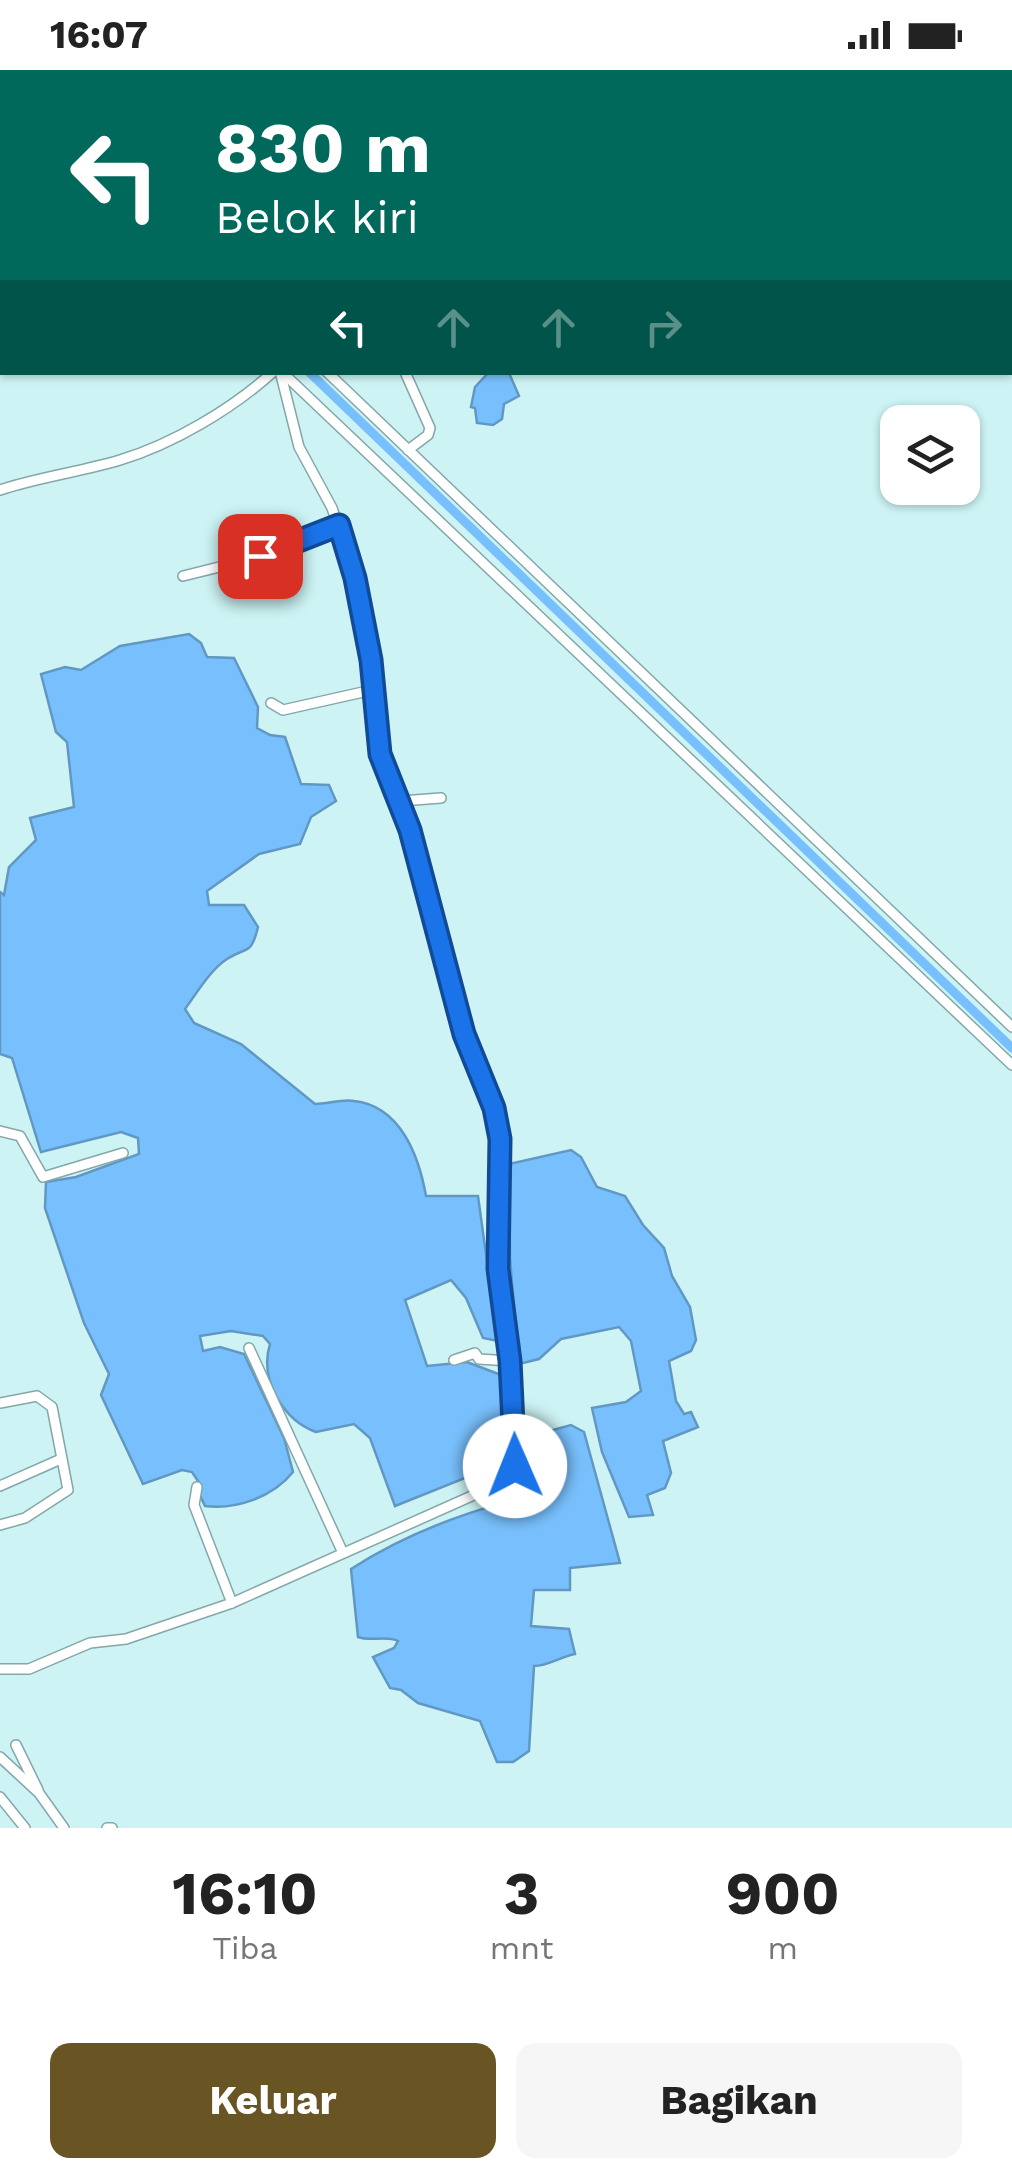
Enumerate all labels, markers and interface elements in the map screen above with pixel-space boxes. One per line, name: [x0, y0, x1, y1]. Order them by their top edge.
text: 16:07: [50, 13, 148, 57]
text: 830 m: [215, 107, 431, 189]
icon: left: [50, 110, 180, 240]
text: Belok kiri: [215, 191, 419, 244]
icon: left: [321, 300, 376, 355]
icon: ahead: [426, 300, 481, 355]
icon: ahead: [531, 300, 586, 355]
icon: right: [636, 300, 691, 355]
map controls: [880, 405, 980, 505]
button: layers: [880, 405, 980, 505]
pin: [218, 514, 303, 599]
icon: arrive: [233, 529, 288, 584]
position arrow: [463, 1414, 567, 1518]
text: 16:10: [172, 1858, 318, 1929]
text: 3: [504, 1858, 539, 1929]
text: 900: [726, 1858, 840, 1929]
text: Tiba: [212, 1929, 278, 1967]
text: mnt: [490, 1929, 553, 1967]
text: m: [767, 1929, 798, 1967]
button: Keluar: [50, 2043, 496, 2158]
button: Bagikan: [516, 2043, 962, 2158]

